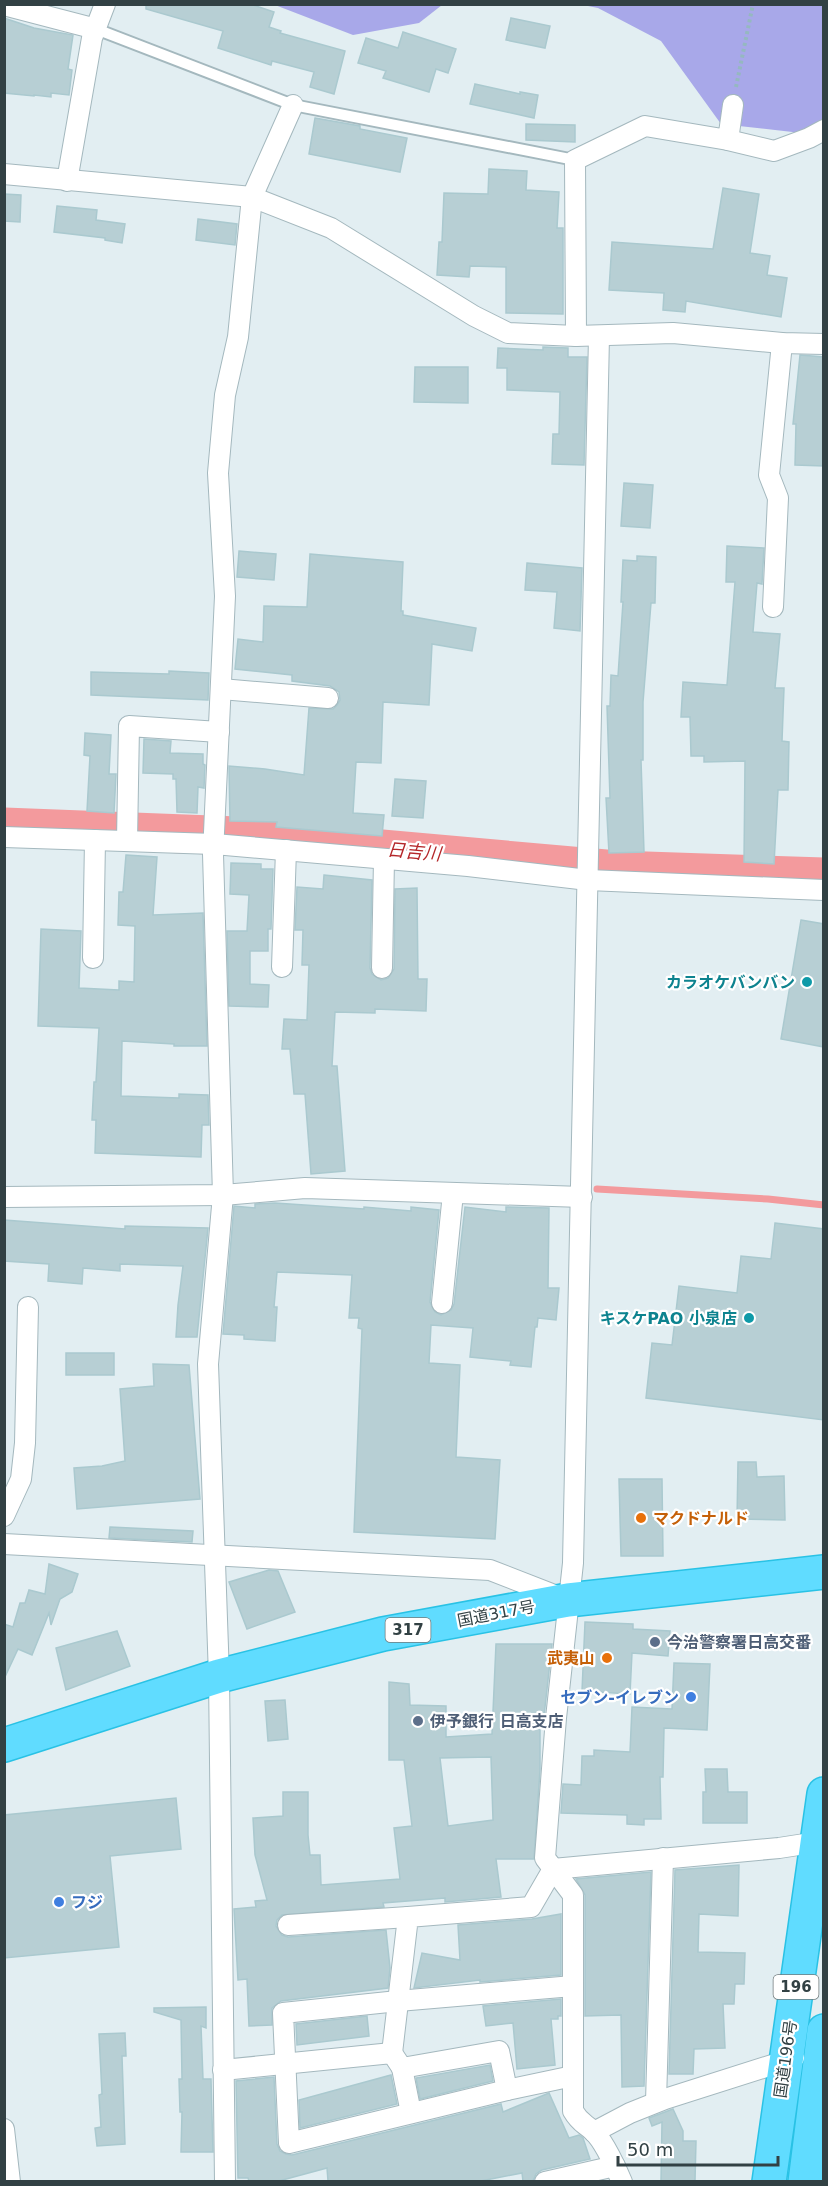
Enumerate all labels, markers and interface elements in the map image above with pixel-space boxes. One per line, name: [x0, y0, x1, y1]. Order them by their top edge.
water label: 日吉川: [386, 839, 444, 864]
place label: カラオケバンバン: [666, 973, 795, 992]
marker: カラオケバンバン: [800, 975, 814, 989]
place label: キスケPAO 小泉店: [600, 1309, 737, 1328]
marker: キスケPAO 小泉店: [742, 1311, 756, 1325]
place label: マクドナルド: [653, 1509, 749, 1528]
marker: マクドナルド: [634, 1511, 648, 1525]
street label: 国道317号: [456, 1597, 536, 1630]
road number: 317: [386, 1618, 430, 1642]
place label: 今治警察署日高交番: [667, 1633, 811, 1652]
marker: 今治警察署日高交番: [648, 1635, 662, 1649]
place label: 武夷山: [547, 1649, 595, 1668]
marker: 武夷山: [600, 1651, 614, 1665]
place label: セブン-イレブン: [560, 1688, 679, 1707]
marker: セブン-イレブン: [684, 1690, 698, 1704]
place label: 伊予銀行 日高支店: [429, 1712, 564, 1731]
marker: 伊予銀行 日高支店: [411, 1714, 425, 1728]
place label: フジ: [71, 1893, 103, 1912]
marker: フジ: [52, 1895, 66, 1909]
road number: 196: [774, 1975, 818, 1999]
street label: 国道196号: [771, 2019, 800, 2099]
scale bar: [618, 2129, 778, 2167]
text: 50 m: [627, 2139, 673, 2160]

